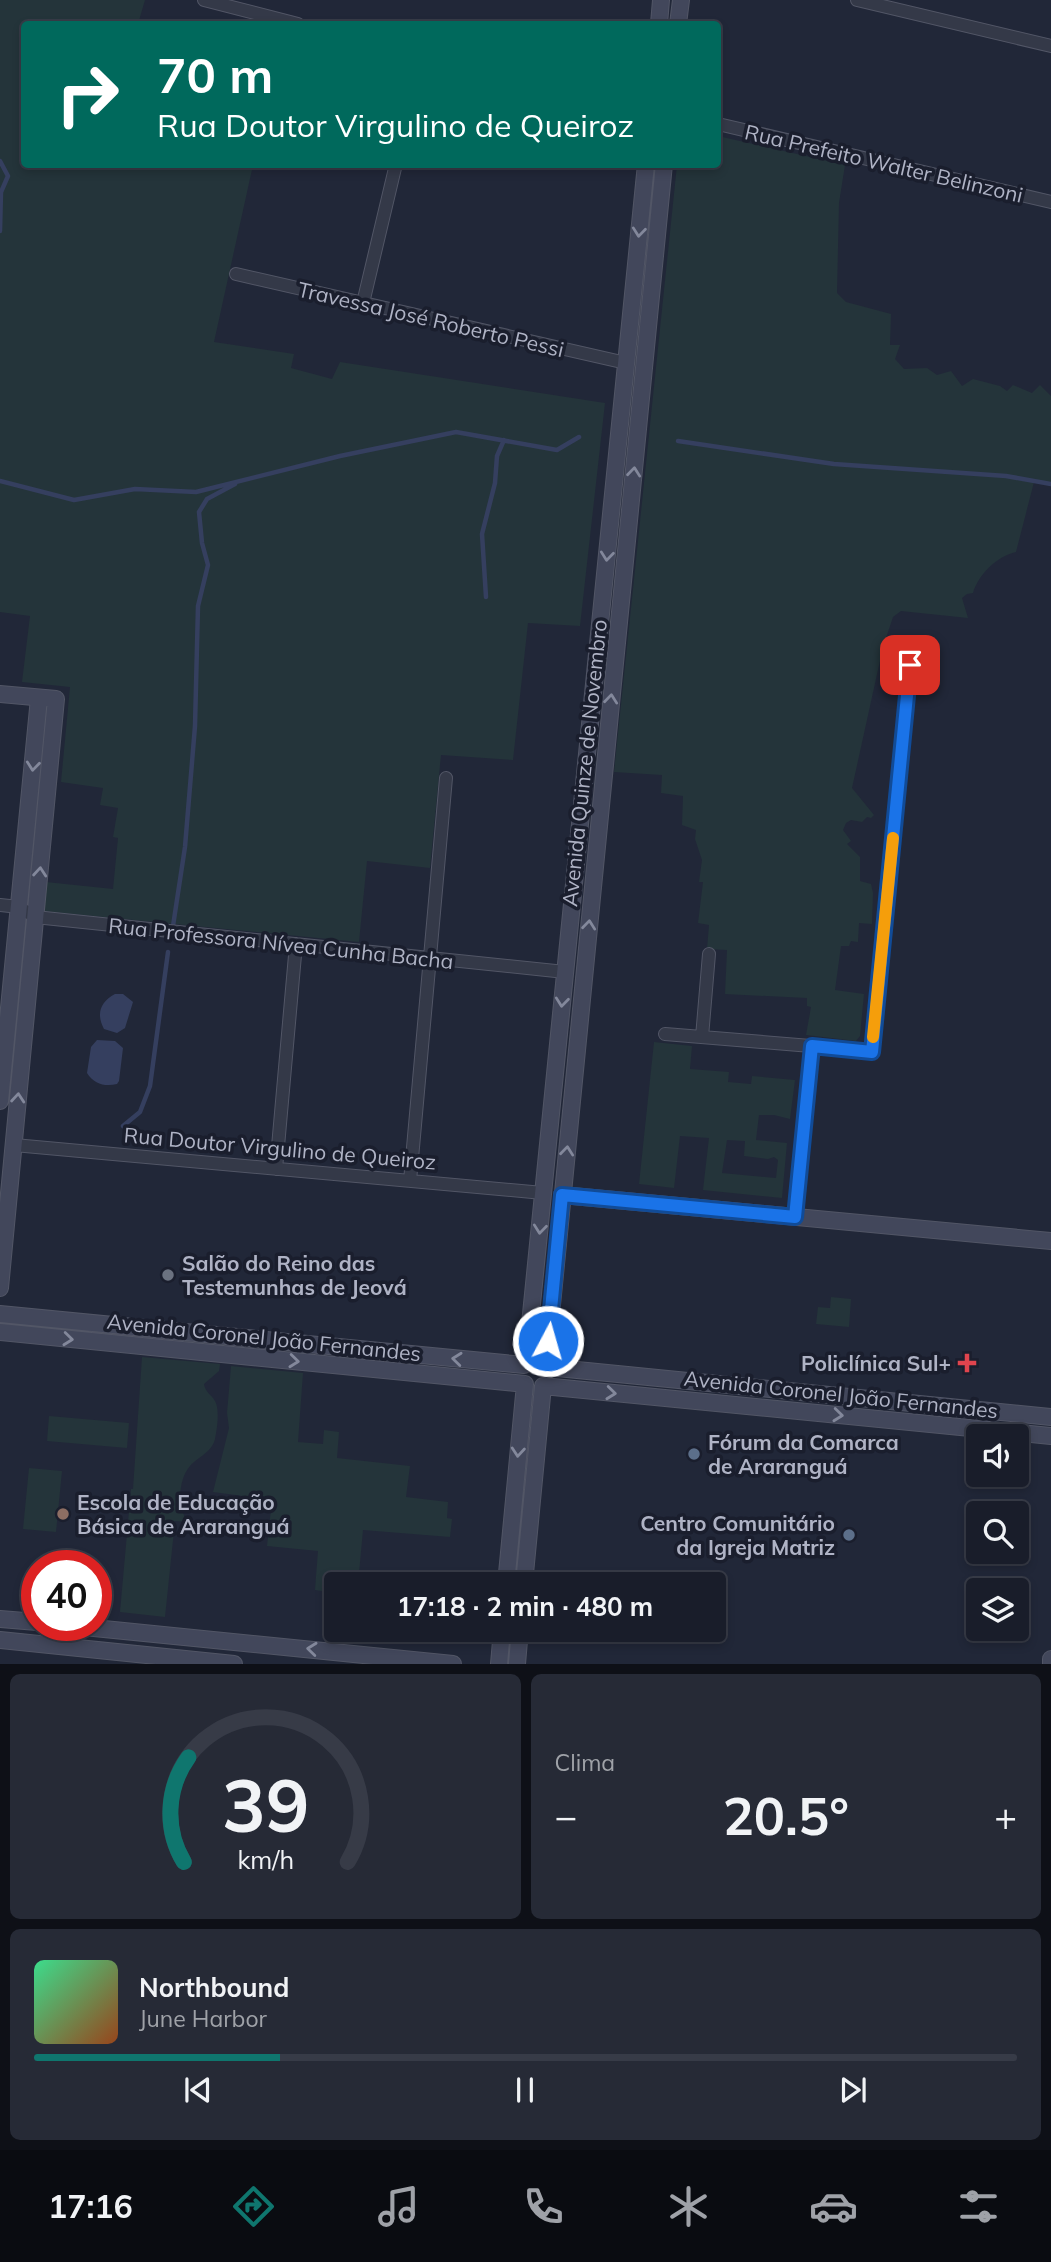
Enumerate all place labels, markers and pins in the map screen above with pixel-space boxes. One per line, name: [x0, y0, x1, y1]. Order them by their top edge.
pin: [880, 635, 940, 695]
place label: Salão do Reino das Testemunhas de Jeová: [182, 1250, 407, 1300]
marker: Salão do Reino das Testemunhas de Jeová: [160, 1267, 176, 1283]
place label: Policlínica Sul+: [801, 1350, 951, 1376]
marker: Policlínica Sul+: [957, 1353, 977, 1373]
place label: Fórum da Comarca de Araranguá: [708, 1429, 899, 1479]
marker: Fórum da Comarca de Araranguá: [686, 1446, 702, 1462]
place label: Escola de Educação Básica de Araranguá: [77, 1489, 289, 1539]
marker: Escola de Educação Básica de Araranguá: [55, 1506, 71, 1522]
place label: Centro Comunitário da Igreja Matriz: [640, 1510, 835, 1560]
marker: Centro Comunitário da Igreja Matriz: [841, 1527, 857, 1543]

